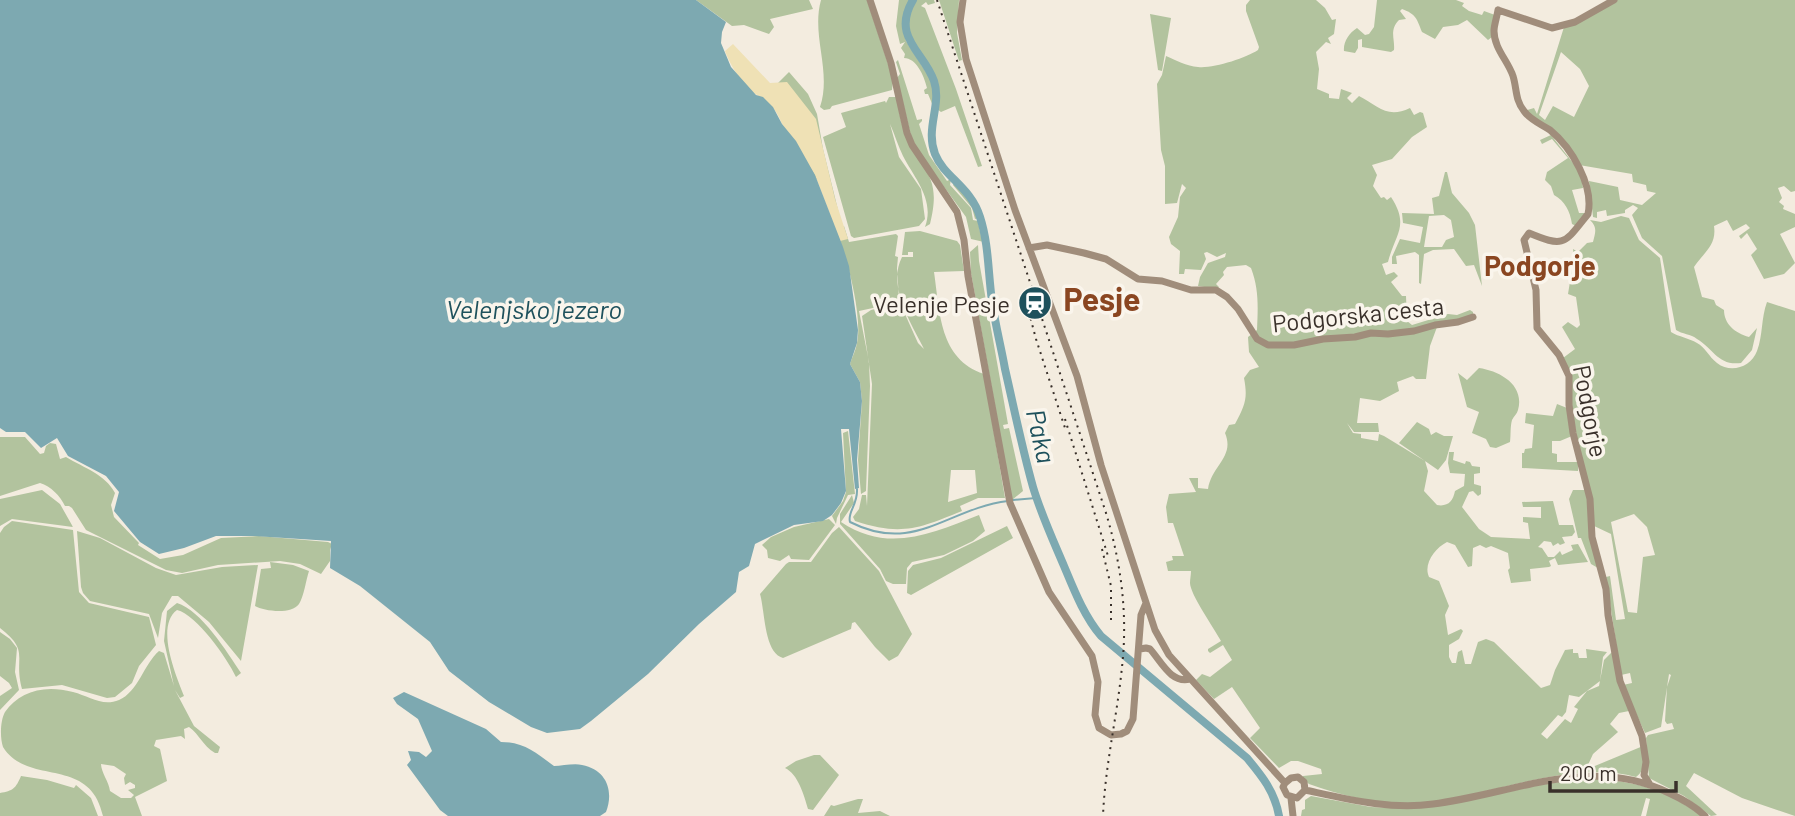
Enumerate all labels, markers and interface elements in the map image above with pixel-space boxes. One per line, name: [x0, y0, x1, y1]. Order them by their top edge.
district label: Podgorje: [1484, 248, 1596, 282]
district label: Pesje: [1063, 279, 1141, 317]
station icon: Velenje Pesje: [1016, 284, 1054, 322]
place label: Velenje Pesje: [873, 289, 1010, 318]
street label: Podgorska cesta: [1271, 291, 1445, 337]
water label: Velenjsko jezero: [446, 293, 622, 324]
street label: Podgorje: [1568, 362, 1614, 460]
water label: Paka: [1021, 406, 1063, 466]
scale bar: [1550, 750, 1676, 794]
text: 200 m: [1560, 760, 1617, 785]

